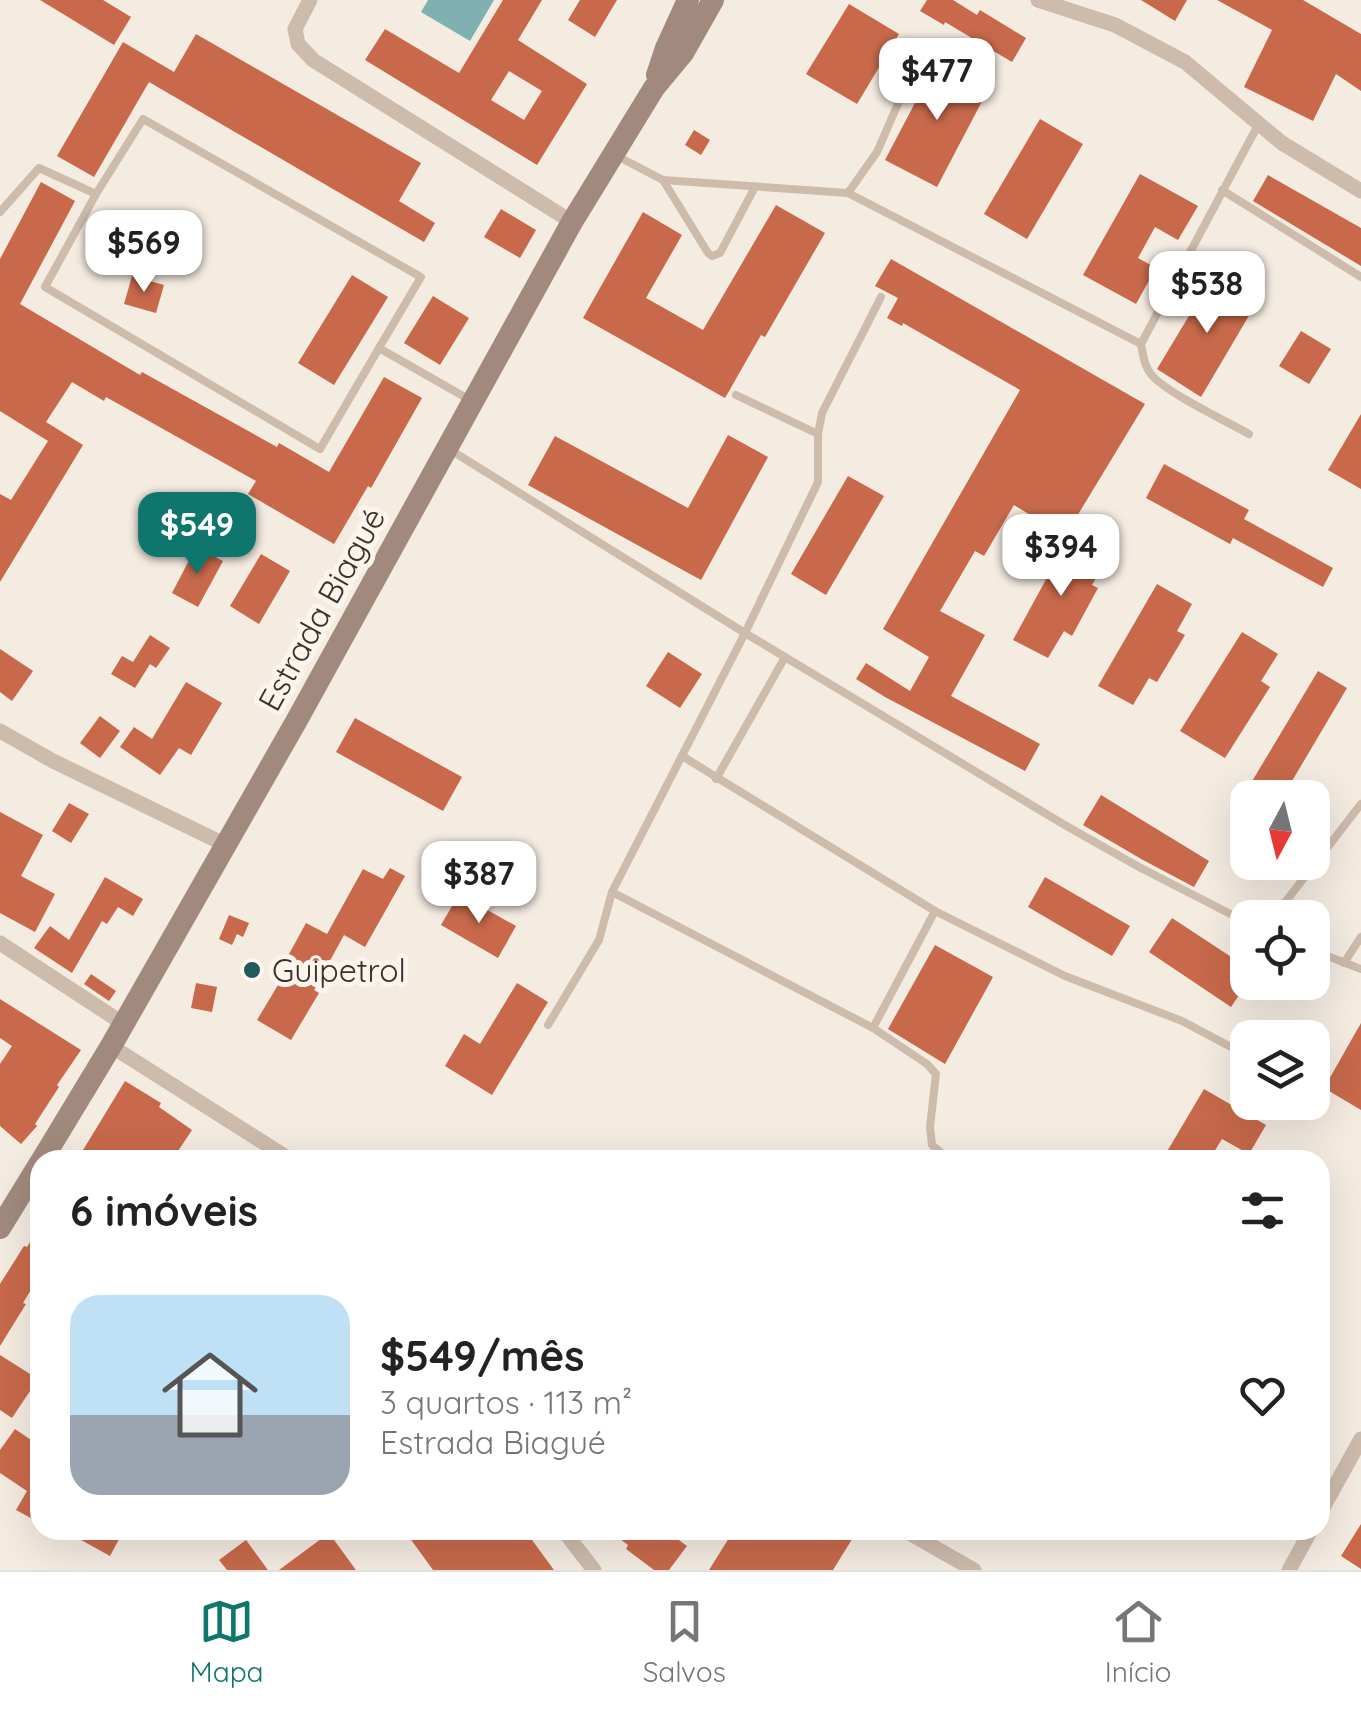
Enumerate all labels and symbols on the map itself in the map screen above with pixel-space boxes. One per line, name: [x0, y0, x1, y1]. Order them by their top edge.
pin: $477: [878, 38, 996, 123]
pin: $569: [85, 210, 203, 295]
pin: $538: [1148, 251, 1266, 336]
pin: $549: [138, 492, 256, 577]
street label: Estrada Biagué: [249, 500, 393, 718]
pin: $394: [1002, 514, 1120, 599]
north arrow: [1230, 780, 1330, 880]
pin: $387: [420, 841, 538, 926]
place label: Guipetrol: [272, 950, 406, 990]
marker: Guipetrol: [241, 959, 263, 981]

